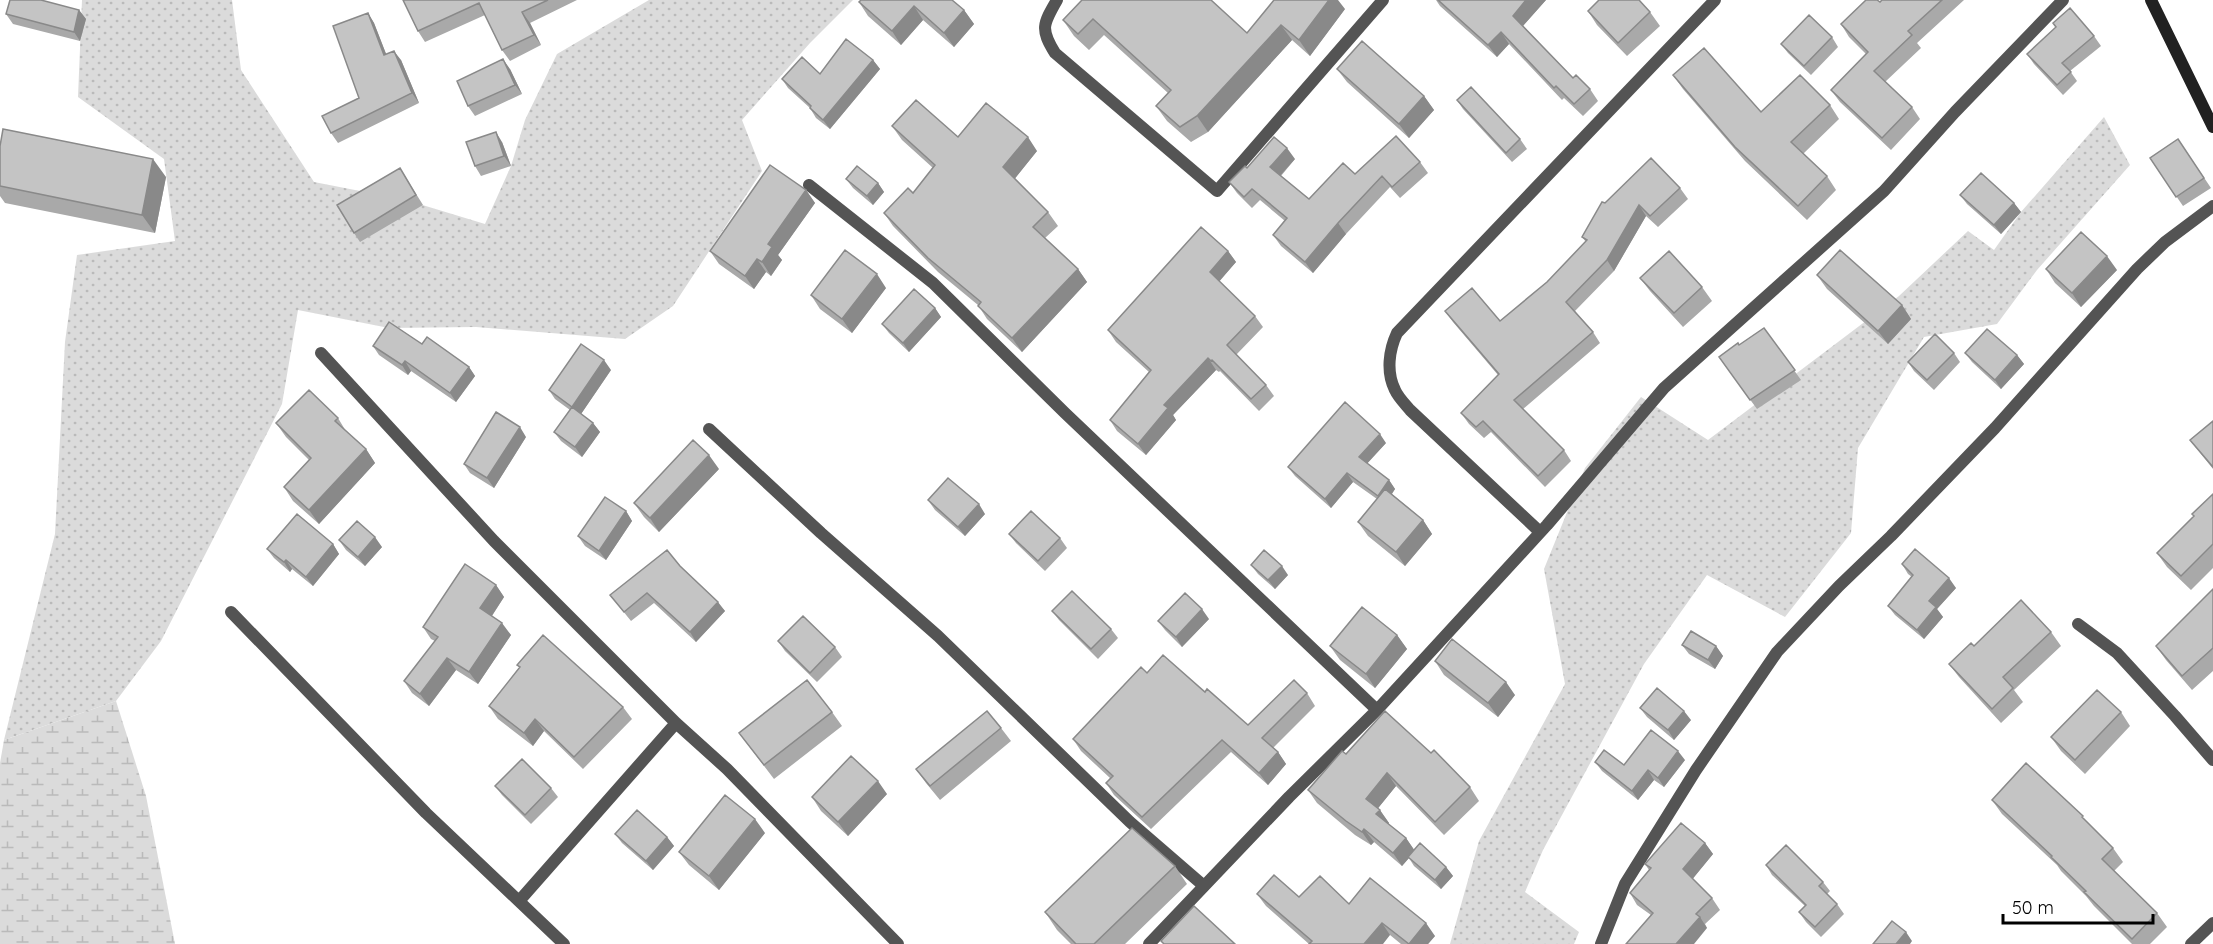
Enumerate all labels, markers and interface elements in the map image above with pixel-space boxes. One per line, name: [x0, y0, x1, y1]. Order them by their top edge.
scale bar: [2003, 887, 2153, 925]
text: 50 m: [2012, 896, 2054, 919]

